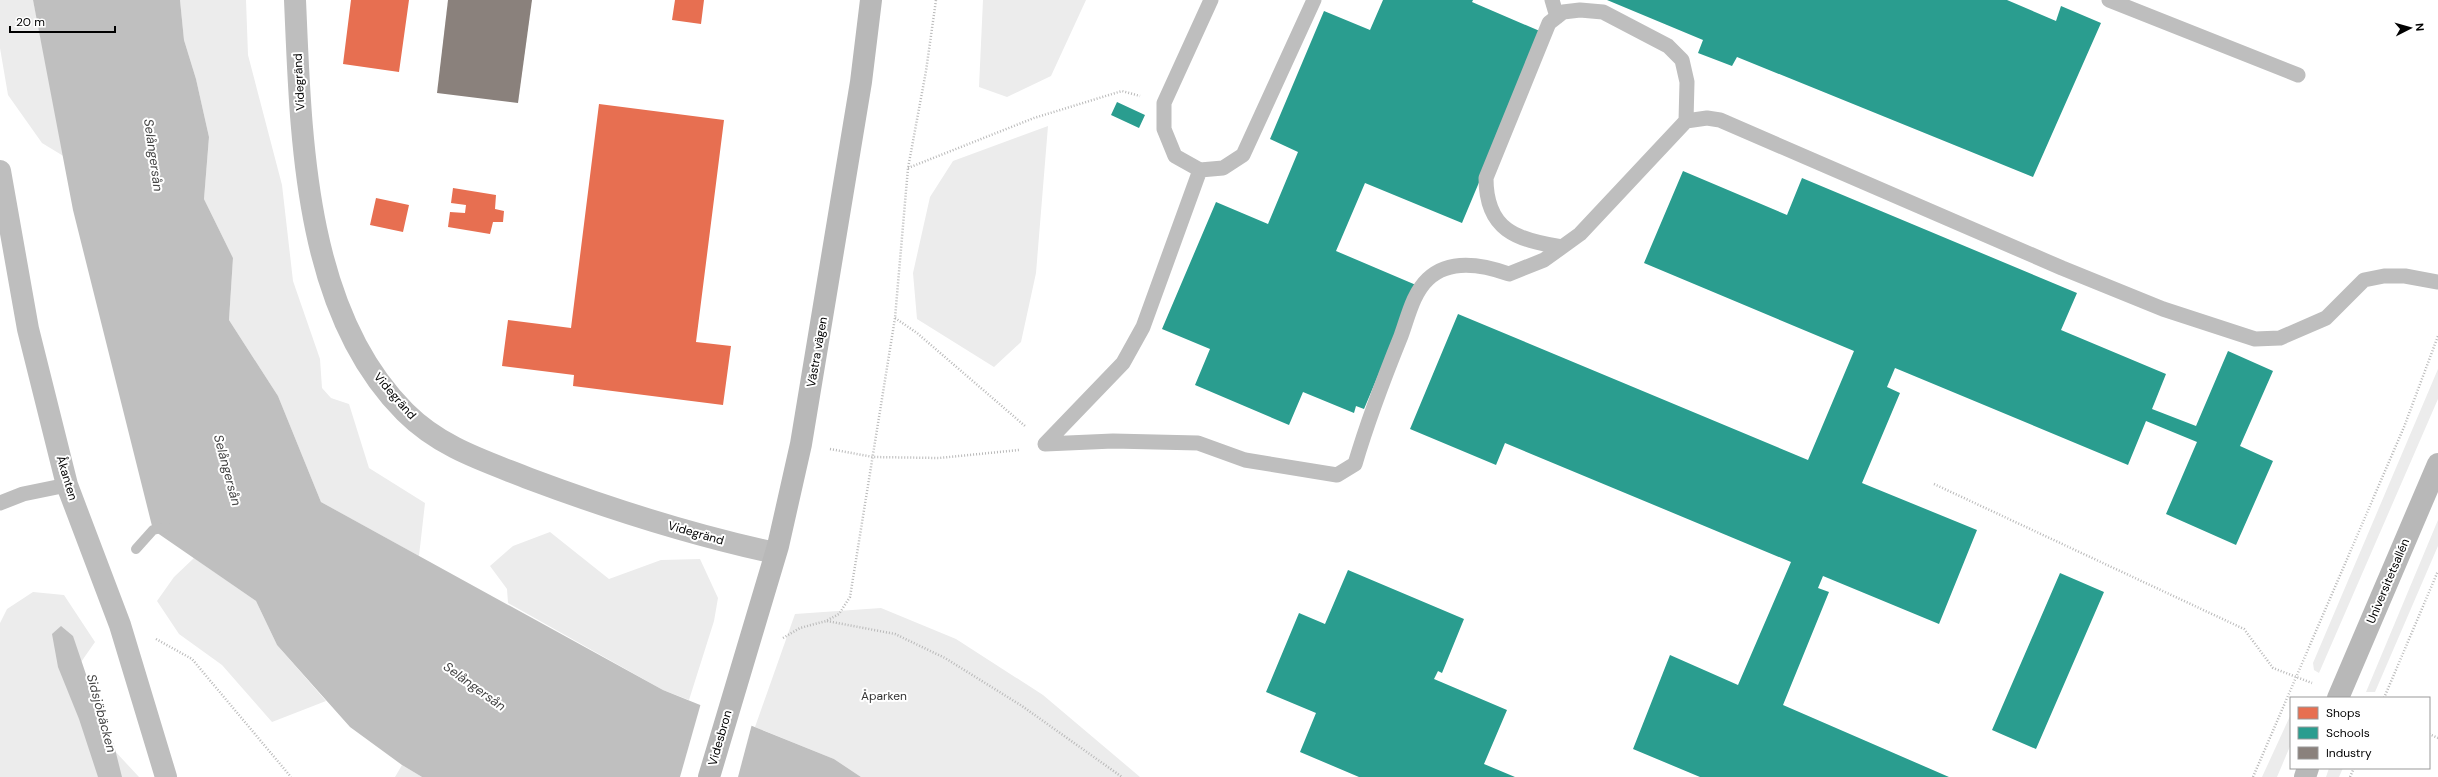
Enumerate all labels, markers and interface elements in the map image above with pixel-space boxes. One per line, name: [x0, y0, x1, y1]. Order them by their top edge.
scale bar: [10, 8, 115, 34]
north arrow: [2390, 8, 2430, 48]
text: 20 m: [16, 14, 45, 30]
text: N: [2413, 22, 2427, 32]
street label: Videgränd: [290, 53, 308, 111]
water label: Selångersån: [140, 118, 167, 192]
street label: Västra vägen: [803, 315, 831, 388]
street label: Videgränd: [370, 369, 420, 423]
water label: Selångersån: [210, 433, 245, 508]
street label: Åkanten: [53, 454, 81, 502]
street label: Videgränd: [666, 517, 726, 549]
street label: Universitetsallén: [2363, 536, 2413, 626]
water label: Selångersån: [440, 658, 509, 715]
water label: Sidsjöbäcken: [83, 672, 120, 754]
park label: Åparken: [861, 688, 907, 704]
legend: [2290, 697, 2430, 769]
text: Shops: [2326, 705, 2361, 721]
street label: Videsbron: [704, 708, 736, 768]
text: Schools: [2326, 725, 2370, 741]
text: Industry: [2326, 745, 2372, 761]

